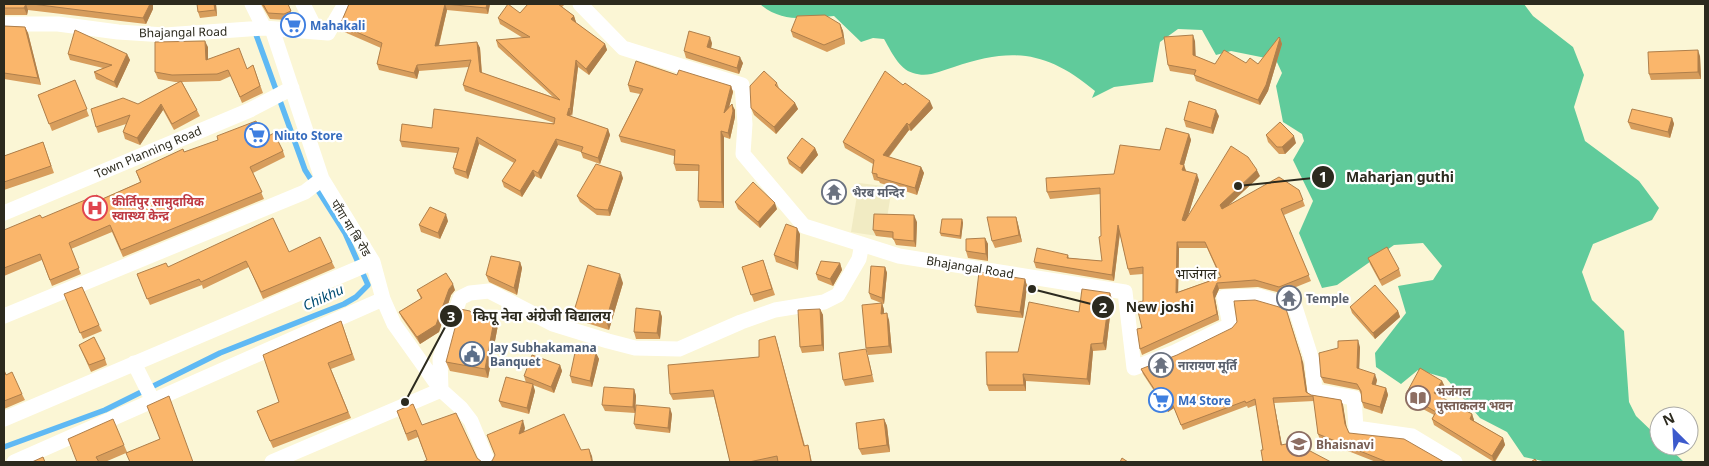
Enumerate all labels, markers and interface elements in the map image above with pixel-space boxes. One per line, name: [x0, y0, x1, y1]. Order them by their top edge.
supermarket icon: Mahakali: [280, 12, 306, 38]
place label: Mahakali: [310, 17, 365, 34]
street label: Bhajangal Road: [139, 23, 227, 41]
street label: Town Planning Road: [92, 122, 204, 182]
supermarket icon: Niuto Store: [244, 122, 270, 148]
place label: Niuto Store: [274, 127, 343, 144]
callout: Maharjan guthi: [1311, 163, 1464, 192]
text: 1: [1319, 166, 1327, 186]
text: Maharjan guthi: [1346, 167, 1454, 186]
temple icon: भैरब मन्दिर: [821, 179, 847, 205]
place label: भैरब मन्दिर: [852, 184, 905, 201]
place label: कीर्तिपुर सामुदायिक स्वास्थ्य केन्द्र: [112, 193, 205, 224]
hospital icon: कीर्तिपुर सामुदायिक स्वास्थ्य केन्द्र: [82, 195, 108, 221]
street label: पाँगा मा बि रोड: [327, 196, 375, 260]
street label: Bhajangal Road: [925, 252, 1015, 282]
district label: भाजंगल: [1175, 264, 1217, 283]
water label: Chikhu: [299, 279, 347, 315]
temple icon: Temple: [1276, 285, 1302, 311]
place label: Temple: [1306, 290, 1349, 307]
callout: New joshi: [1091, 293, 1204, 322]
text: 2: [1099, 297, 1108, 317]
text: New joshi: [1126, 297, 1194, 316]
callout: किपू नेवा अंग्रेजी विद्यालय: [438, 302, 621, 331]
text: 3: [447, 306, 455, 326]
text: किपू नेवा अंग्रेजी विद्यालय: [473, 306, 612, 326]
place label: Jay Subhakamana Banquet: [489, 339, 597, 370]
public building icon: Jay Subhakamana Banquet: [459, 341, 485, 367]
temple icon: नारायण मूर्ति: [1148, 352, 1174, 378]
place label: नारायण मूर्ति: [1178, 357, 1238, 374]
place label: भजंगल पुस्ताकलय भवन: [1436, 383, 1514, 415]
library icon: भजंगल पुस्ताकलय भवन: [1405, 385, 1431, 411]
supermarket icon: M4 Store: [1148, 387, 1174, 413]
place label: M4 Store: [1178, 392, 1231, 409]
north arrow: [1649, 406, 1699, 456]
text: N: [1659, 408, 1678, 430]
school or university icon: Bhaisnavi: [1286, 431, 1312, 457]
place label: Bhaisnavi: [1316, 436, 1374, 453]

